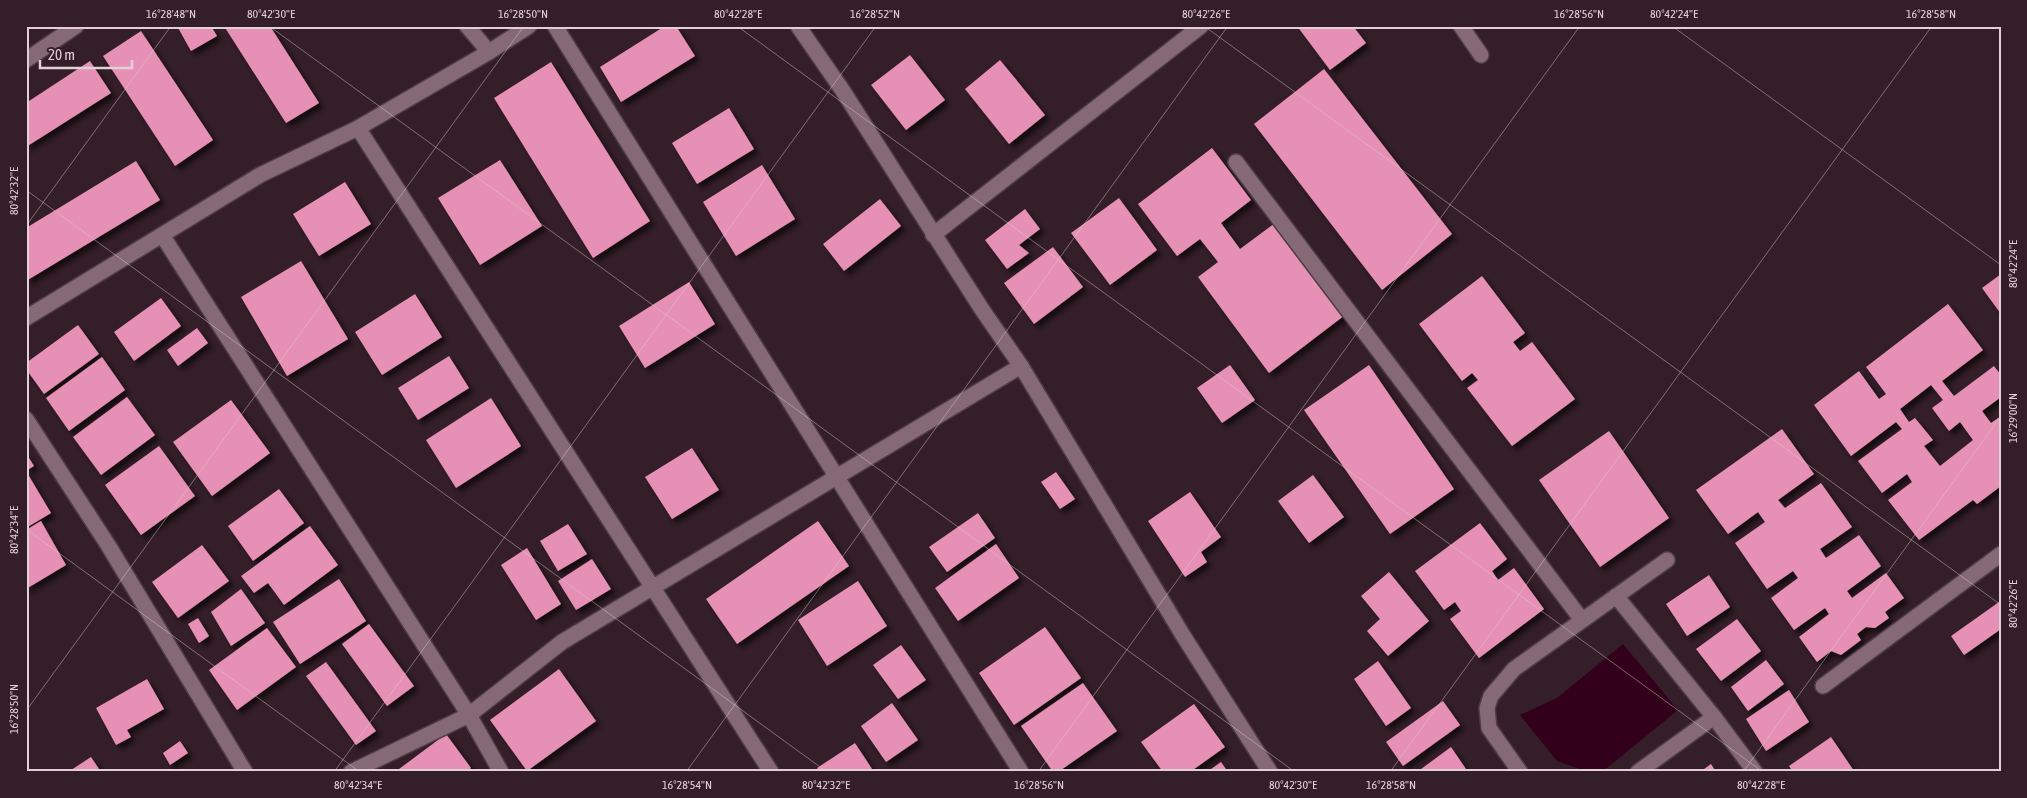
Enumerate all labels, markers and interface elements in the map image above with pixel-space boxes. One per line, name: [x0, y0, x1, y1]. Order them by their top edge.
text: 16°28'48"N: [146, 7, 196, 21]
text: 80°42'30"E: [247, 7, 295, 21]
text: 16°28'50"N: [498, 7, 548, 21]
text: 80°42'28"E: [714, 7, 762, 21]
text: 16°28'52"N: [850, 7, 900, 21]
text: 80°42'26"E: [1182, 7, 1230, 21]
text: 16°28'56"N: [1554, 7, 1604, 21]
text: 80°42'24"E: [1650, 7, 1698, 21]
text: 16°28'58"N: [1906, 7, 1956, 21]
scale bar: [40, 38, 132, 70]
text: 20 m: [48, 46, 75, 63]
text: 80°42'32"E: [7, 167, 21, 215]
text: 80°42'24"E: [2006, 240, 2020, 288]
text: 16°29'00"N: [2006, 393, 2020, 443]
text: 80°42'34"E: [7, 506, 21, 554]
text: 80°42'26"E: [2006, 580, 2020, 628]
text: 16°28'50"N: [7, 684, 21, 734]
text: 80°42'34"E: [334, 778, 382, 792]
text: 16°28'54"N: [662, 778, 712, 792]
text: 80°42'32"E: [802, 778, 850, 792]
text: 16°28'56"N: [1014, 778, 1064, 792]
text: 80°42'30"E: [1269, 778, 1317, 792]
text: 16°28'58"N: [1366, 778, 1416, 792]
text: 80°42'28"E: [1737, 778, 1785, 792]

